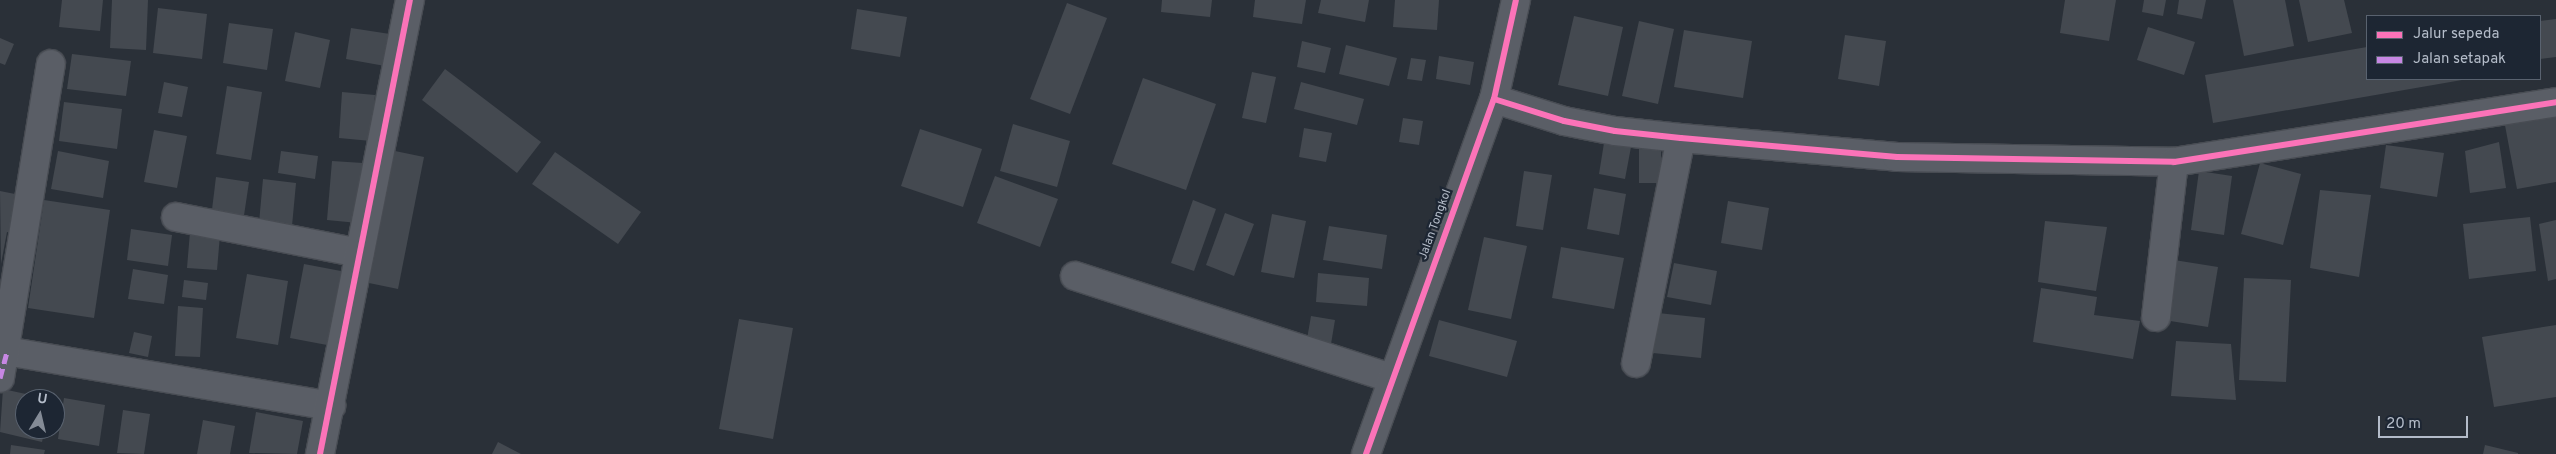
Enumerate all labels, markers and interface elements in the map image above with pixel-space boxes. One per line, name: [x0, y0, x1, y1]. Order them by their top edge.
legend: [2366, 15, 2541, 80]
text: Jalur sepeda: [2413, 25, 2499, 44]
text: Jalan setapak: [2413, 50, 2506, 69]
street label: Jalan Tongkol: [1417, 188, 1455, 262]
north arrow: [15, 389, 65, 439]
text: U: [36, 391, 49, 409]
scale bar: [2381, 406, 2471, 438]
text: 20 m: [2386, 415, 2421, 434]

